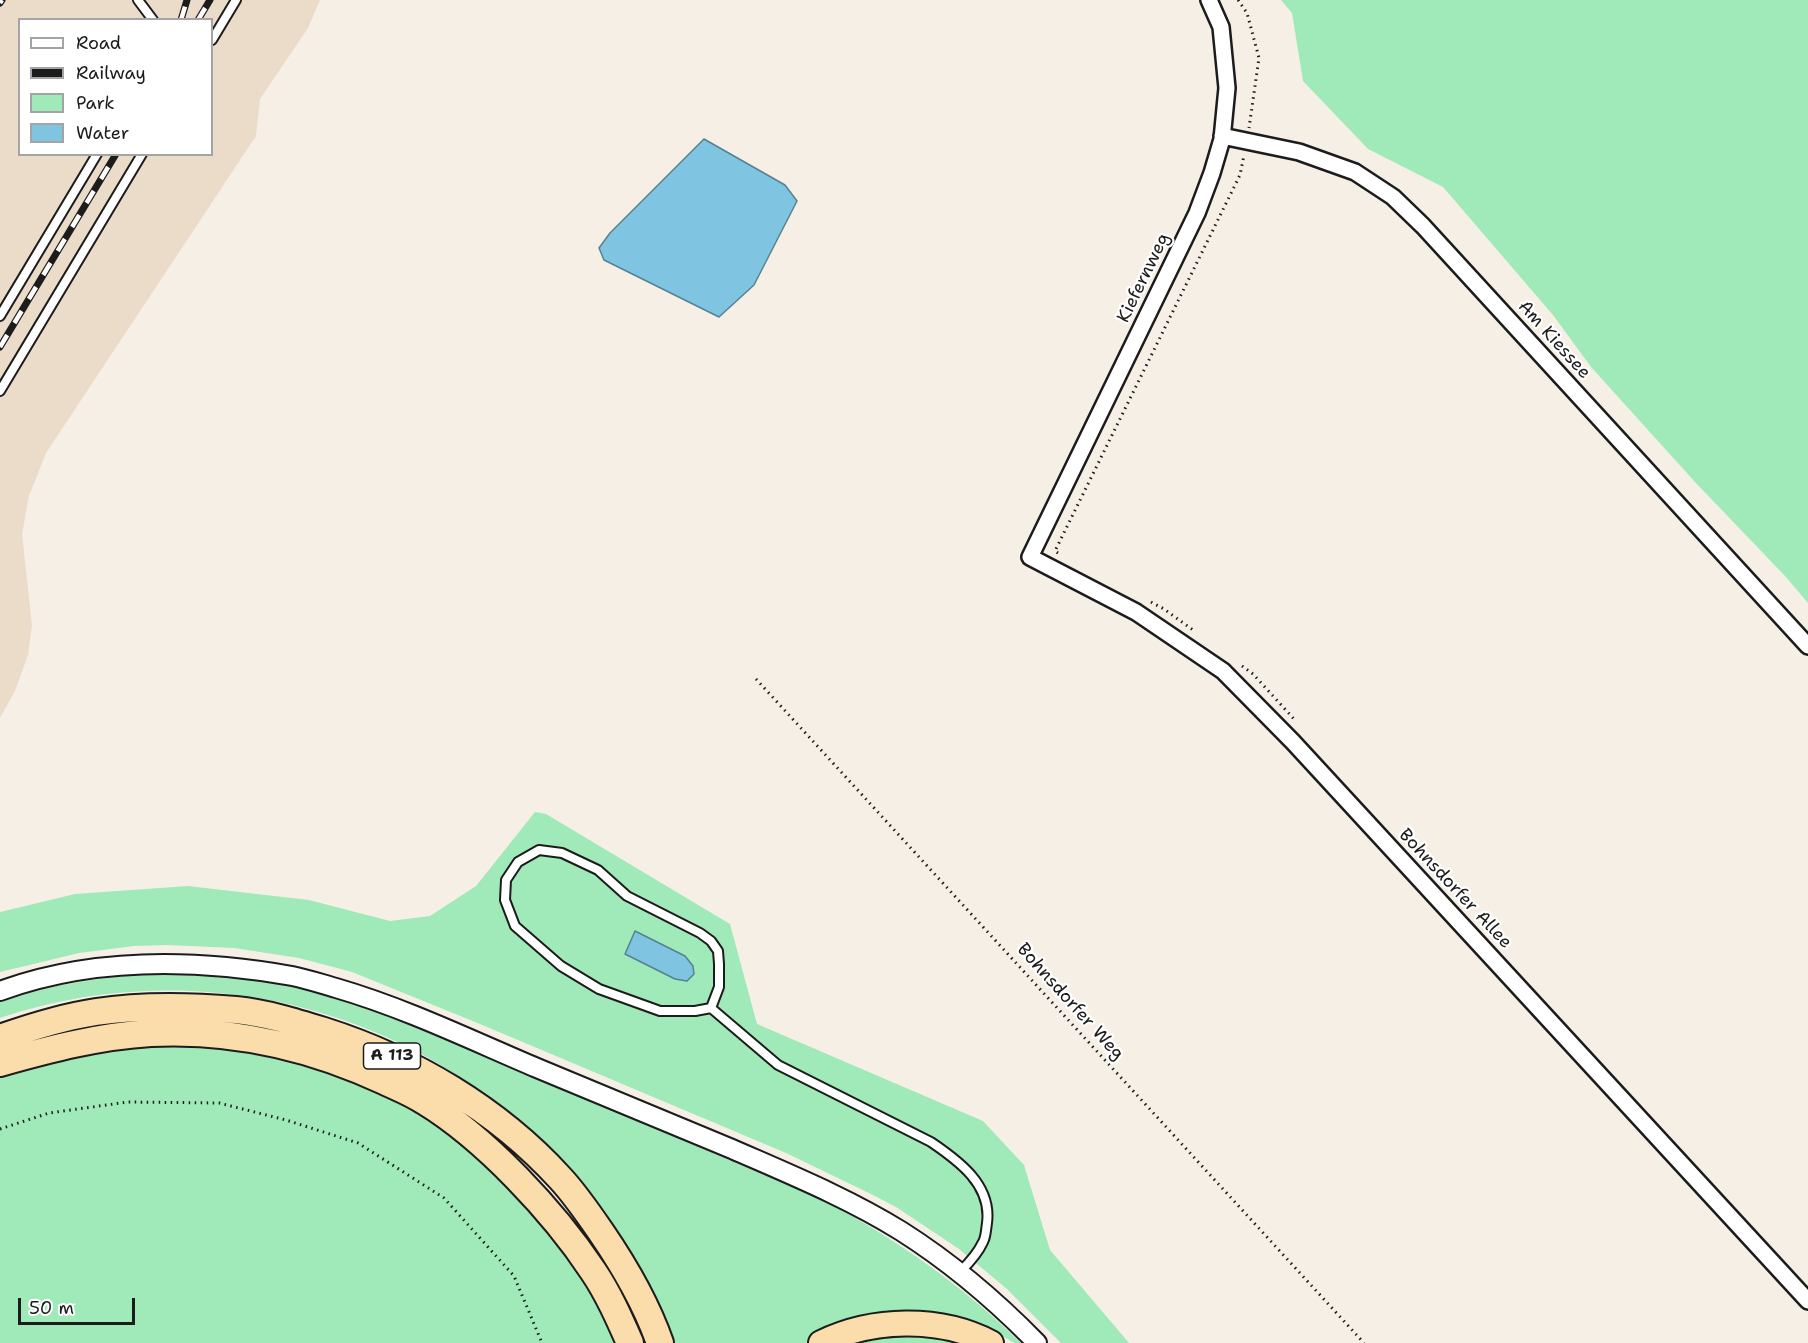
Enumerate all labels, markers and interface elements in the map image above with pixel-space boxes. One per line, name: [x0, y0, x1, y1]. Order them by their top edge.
legend: [18, 18, 213, 156]
text: Road: [76, 31, 121, 55]
text: Railway: [76, 61, 146, 85]
text: Park: [76, 91, 115, 115]
text: Water: [76, 121, 129, 145]
street label: Kiefernweg: [1113, 230, 1175, 326]
street label: Am Kiessee: [1513, 296, 1595, 384]
street label: Bohnsdorfer Allee: [1394, 825, 1516, 953]
street label: Bohnsdorfer Weg: [1012, 939, 1128, 1065]
road number: A 113: [364, 1043, 420, 1069]
scale bar: [21, 1286, 138, 1324]
text: 50 m: [29, 1296, 74, 1320]

